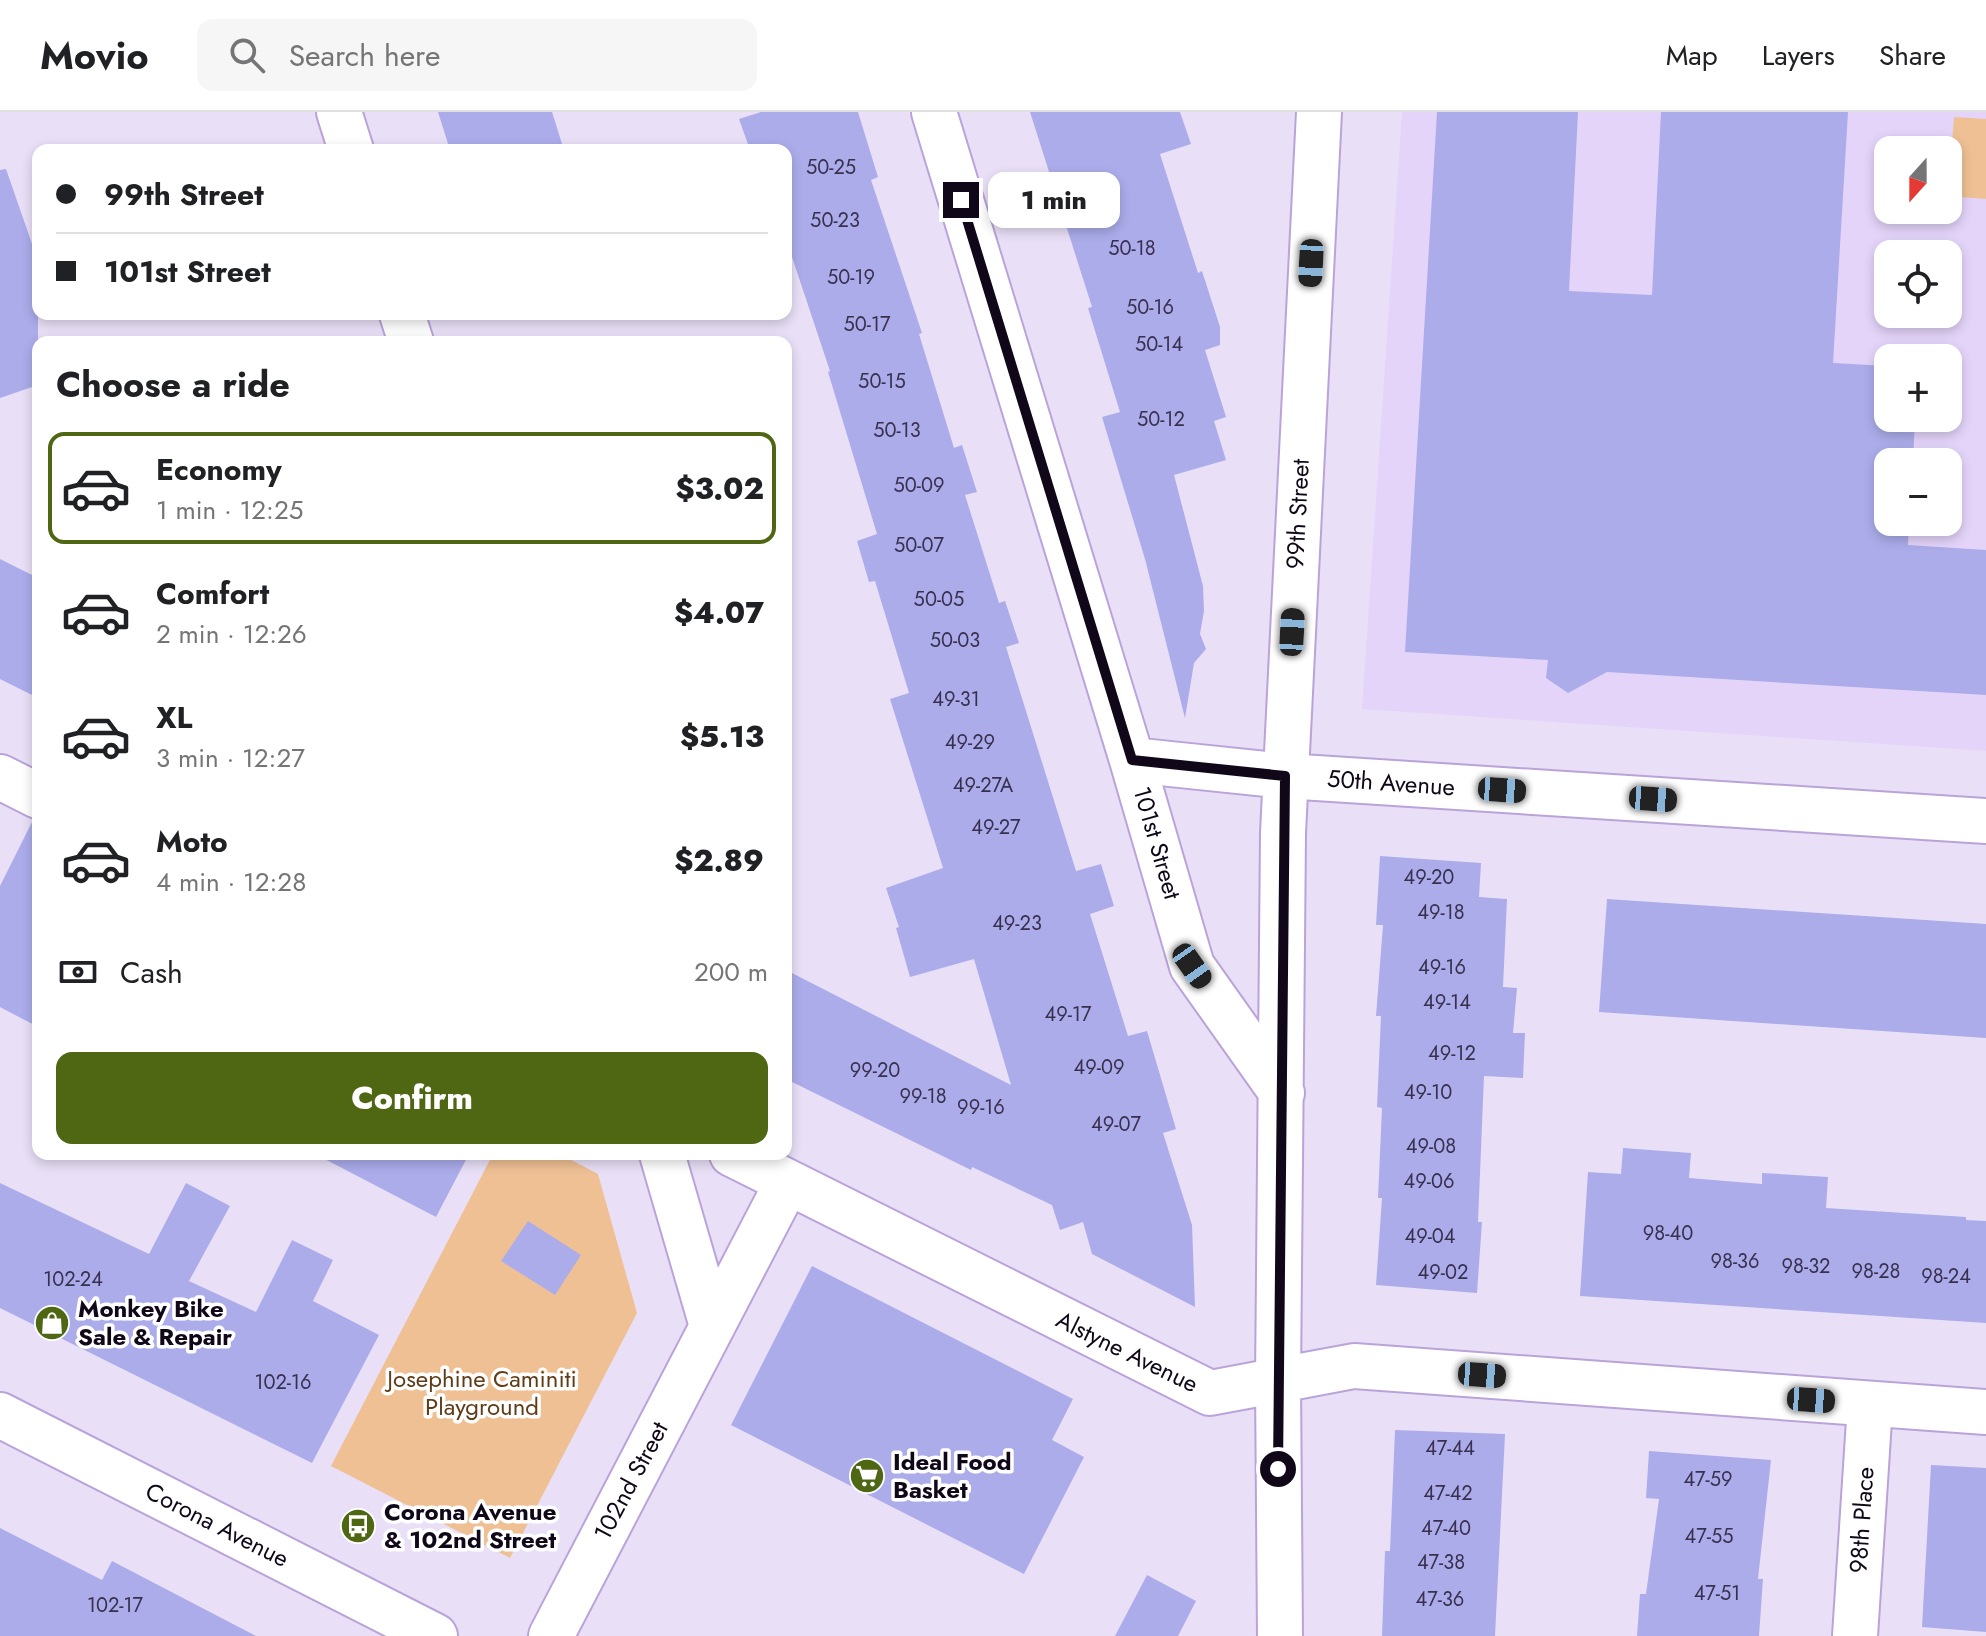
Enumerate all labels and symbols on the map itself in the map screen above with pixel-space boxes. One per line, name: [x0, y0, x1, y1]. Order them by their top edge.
north arrow: [1874, 136, 1962, 224]
house number: 50-25: [806, 153, 856, 182]
callout: 1 min: [989, 172, 1121, 228]
route end: [943, 182, 979, 218]
house number: 50-23: [810, 206, 860, 235]
house number: 50-18: [1108, 234, 1156, 263]
car: [1298, 238, 1324, 288]
house number: 50-19: [827, 263, 875, 292]
house number: 50-16: [1126, 293, 1174, 322]
house number: 50-17: [844, 310, 891, 339]
house number: 50-14: [1135, 330, 1183, 359]
house number: 50-15: [858, 367, 906, 396]
house number: 50-12: [1137, 405, 1185, 434]
house number: 50-13: [873, 416, 921, 445]
street label: 99th Street: [1277, 458, 1318, 570]
house number: 50-09: [894, 471, 945, 500]
house number: 50-07: [894, 531, 944, 560]
house number: 50-05: [914, 585, 964, 614]
car: [1279, 607, 1305, 657]
house number: 50-03: [930, 626, 980, 655]
house number: 49-31: [932, 685, 980, 714]
house number: 49-29: [945, 728, 995, 757]
street label: 50th Avenue: [1326, 761, 1456, 804]
house number: 49-27A: [953, 771, 1014, 800]
car: [1477, 776, 1527, 804]
street label: 101st Street: [1125, 782, 1190, 904]
car: [1628, 785, 1678, 813]
house number: 49-27: [971, 813, 1021, 842]
house number: 49-20: [1404, 863, 1454, 892]
house number: 49-18: [1417, 898, 1465, 927]
house number: 49-23: [992, 909, 1042, 938]
car: [1168, 939, 1216, 993]
house number: 49-16: [1418, 953, 1466, 982]
house number: 49-14: [1423, 988, 1471, 1017]
house number: 49-17: [1045, 1000, 1092, 1029]
house number: 49-12: [1428, 1039, 1476, 1068]
house number: 49-09: [1074, 1053, 1124, 1082]
house number: 99-20: [850, 1056, 900, 1085]
house number: 49-10: [1404, 1078, 1452, 1107]
house number: 99-18: [899, 1082, 947, 1111]
house number: 99-16: [957, 1093, 1005, 1122]
house number: 49-07: [1091, 1110, 1141, 1139]
house number: 49-08: [1406, 1132, 1456, 1161]
house number: 49-06: [1404, 1167, 1454, 1196]
house number: 98-40: [1643, 1219, 1693, 1248]
house number: 49-04: [1404, 1222, 1456, 1251]
house number: 98-36: [1710, 1247, 1760, 1276]
house number: 98-32: [1782, 1252, 1830, 1281]
house number: 98-28: [1852, 1257, 1900, 1286]
house number: 49-02: [1418, 1258, 1468, 1287]
house number: 98-24: [1921, 1262, 1971, 1291]
house number: 102-24: [43, 1265, 103, 1294]
place label: Monkey Bike Sale & Repair: [78, 1291, 232, 1354]
street label: Alstyne Avenue: [1050, 1302, 1204, 1401]
shop icon: Monkey Bike Sale & Repair: [33, 1304, 71, 1342]
park label: Josephine Caminiti Playground: [384, 1361, 577, 1424]
car: [1457, 1361, 1507, 1389]
house number: 102-16: [254, 1368, 312, 1397]
car: [1786, 1386, 1836, 1414]
street label: 102nd Street: [585, 1415, 677, 1546]
house number: 47-44: [1425, 1434, 1475, 1463]
place label: Ideal Food Basket: [893, 1444, 1012, 1507]
route start: [1260, 1451, 1296, 1487]
supermarket icon: Ideal Food Basket: [848, 1457, 886, 1495]
house number: 47-59: [1683, 1465, 1733, 1494]
street label: 98th Place: [1840, 1466, 1883, 1574]
street label: Corona Avenue: [140, 1473, 295, 1576]
house number: 47-42: [1423, 1479, 1473, 1508]
place label: Corona Avenue & 102nd Street: [384, 1494, 557, 1557]
bus stop icon: Corona Avenue & 102nd Street: [339, 1507, 377, 1545]
house number: 47-40: [1421, 1514, 1471, 1543]
house number: 47-55: [1685, 1522, 1733, 1551]
house number: 47-38: [1417, 1548, 1465, 1577]
house number: 47-51: [1694, 1579, 1740, 1608]
house number: 47-36: [1416, 1585, 1464, 1614]
house number: 102-17: [87, 1591, 144, 1620]

